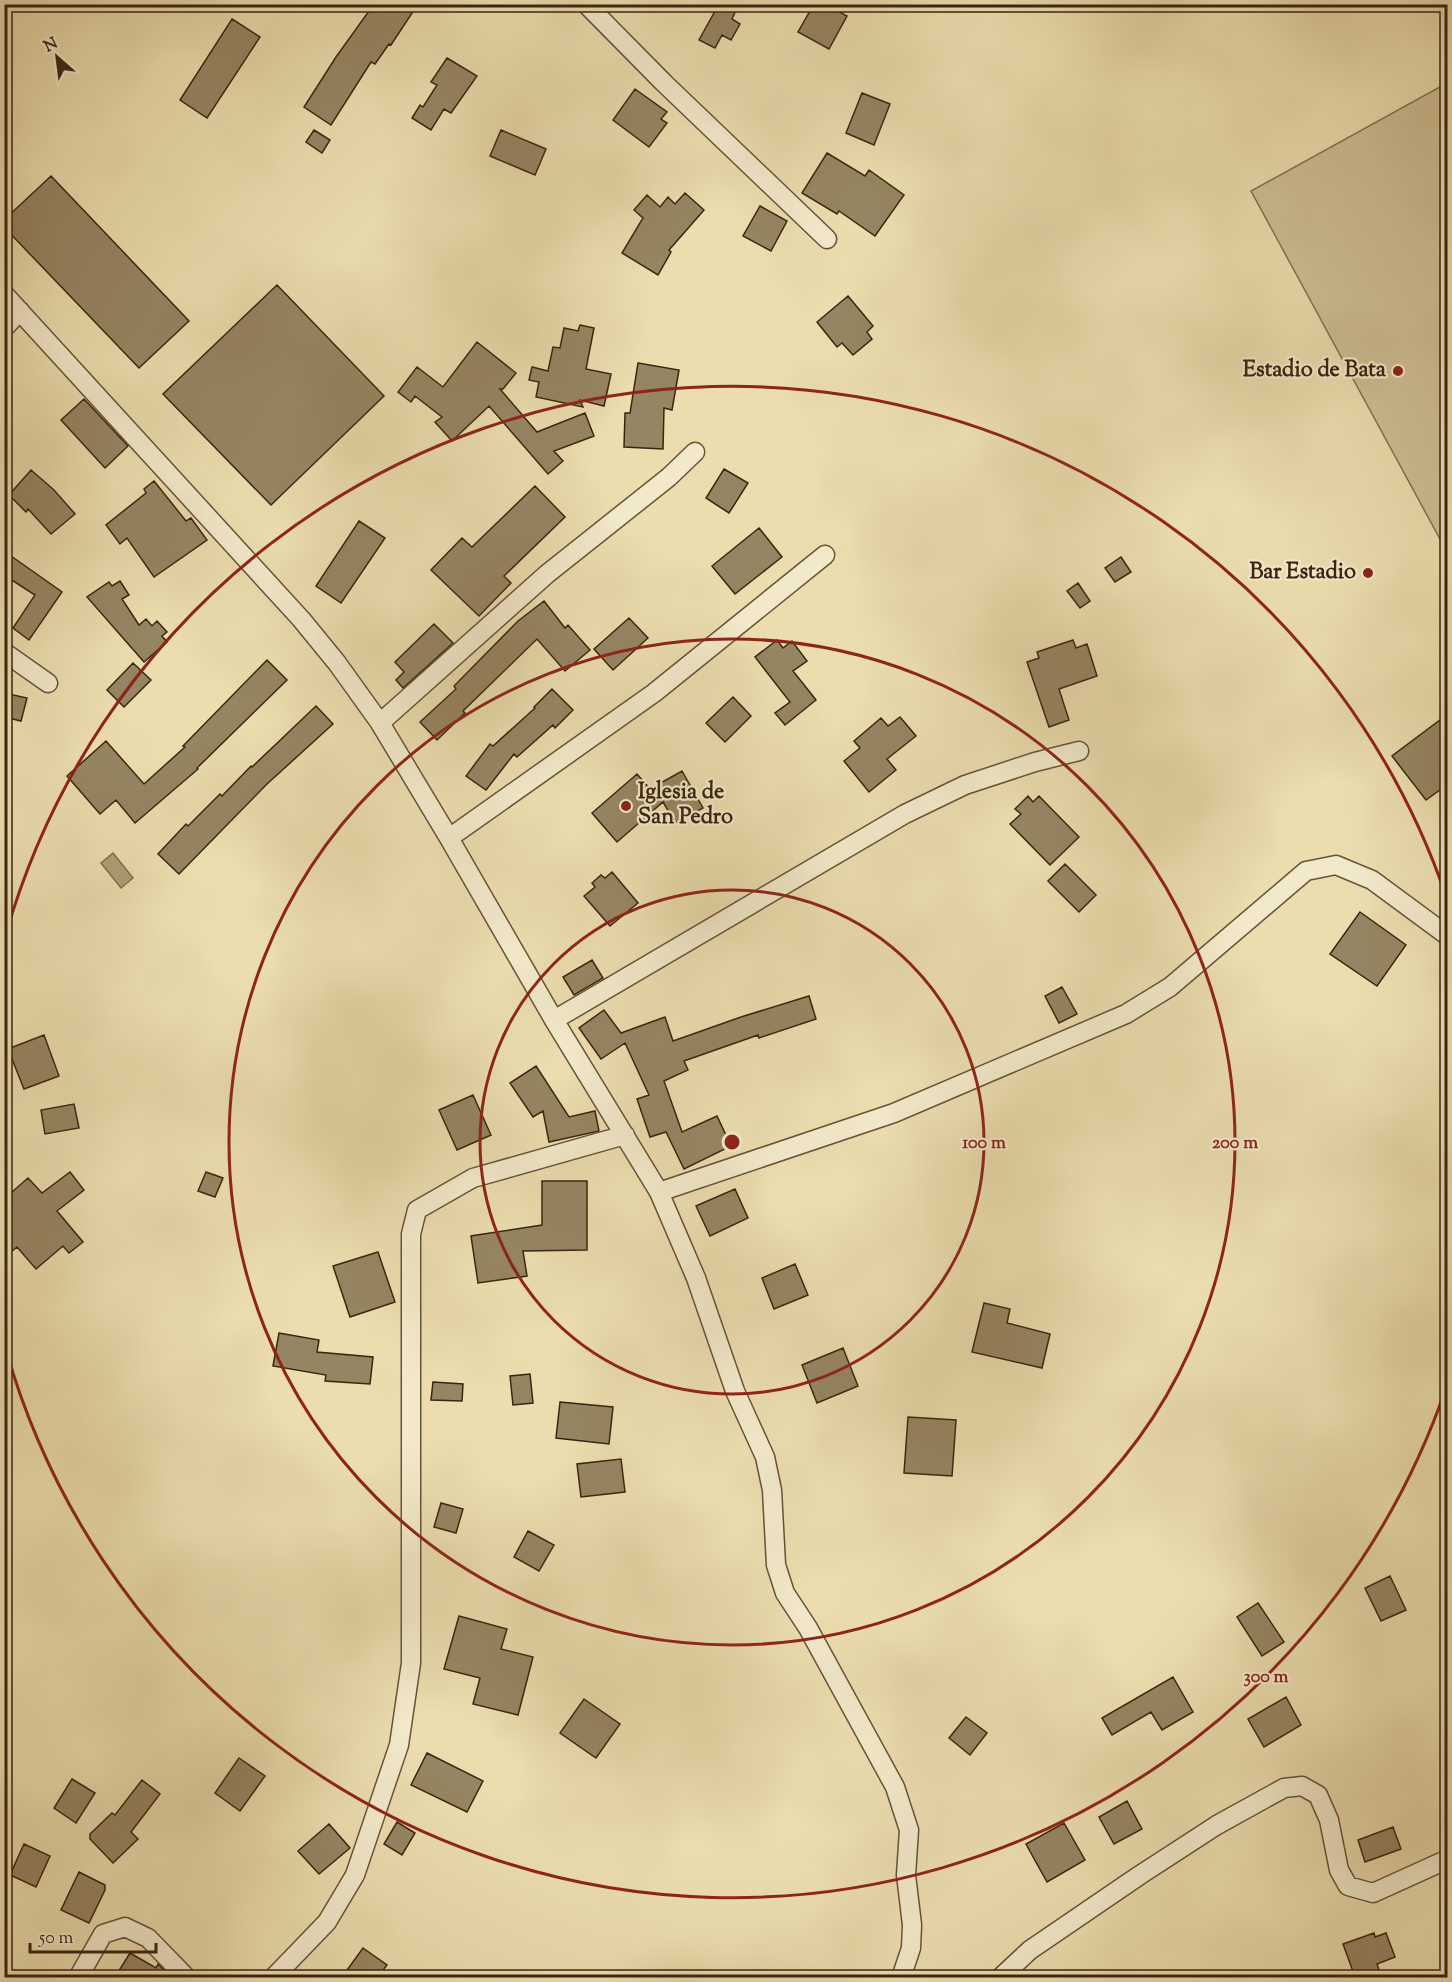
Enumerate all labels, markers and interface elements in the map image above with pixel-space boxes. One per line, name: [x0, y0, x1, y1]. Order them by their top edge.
north arrow: [27, 27, 87, 87]
text: N: [40, 33, 62, 59]
place label: Estadio de Bata: [1243, 355, 1387, 387]
marker: Estadio de Bata: [1391, 364, 1405, 378]
place label: Bar Estadio: [1249, 557, 1356, 589]
marker: Bar Estadio: [1361, 566, 1375, 580]
place label: Iglesia de San Pedro: [638, 777, 733, 834]
marker: Iglesia de San Pedro: [619, 799, 633, 813]
text: 100 m: [962, 1131, 1006, 1157]
text: 200 m: [1212, 1131, 1258, 1157]
centre of rings: [722, 1132, 742, 1152]
text: 300 m: [1244, 1665, 1289, 1691]
scale bar: [30, 1916, 156, 1954]
text: 50 m: [38, 1926, 74, 1952]

